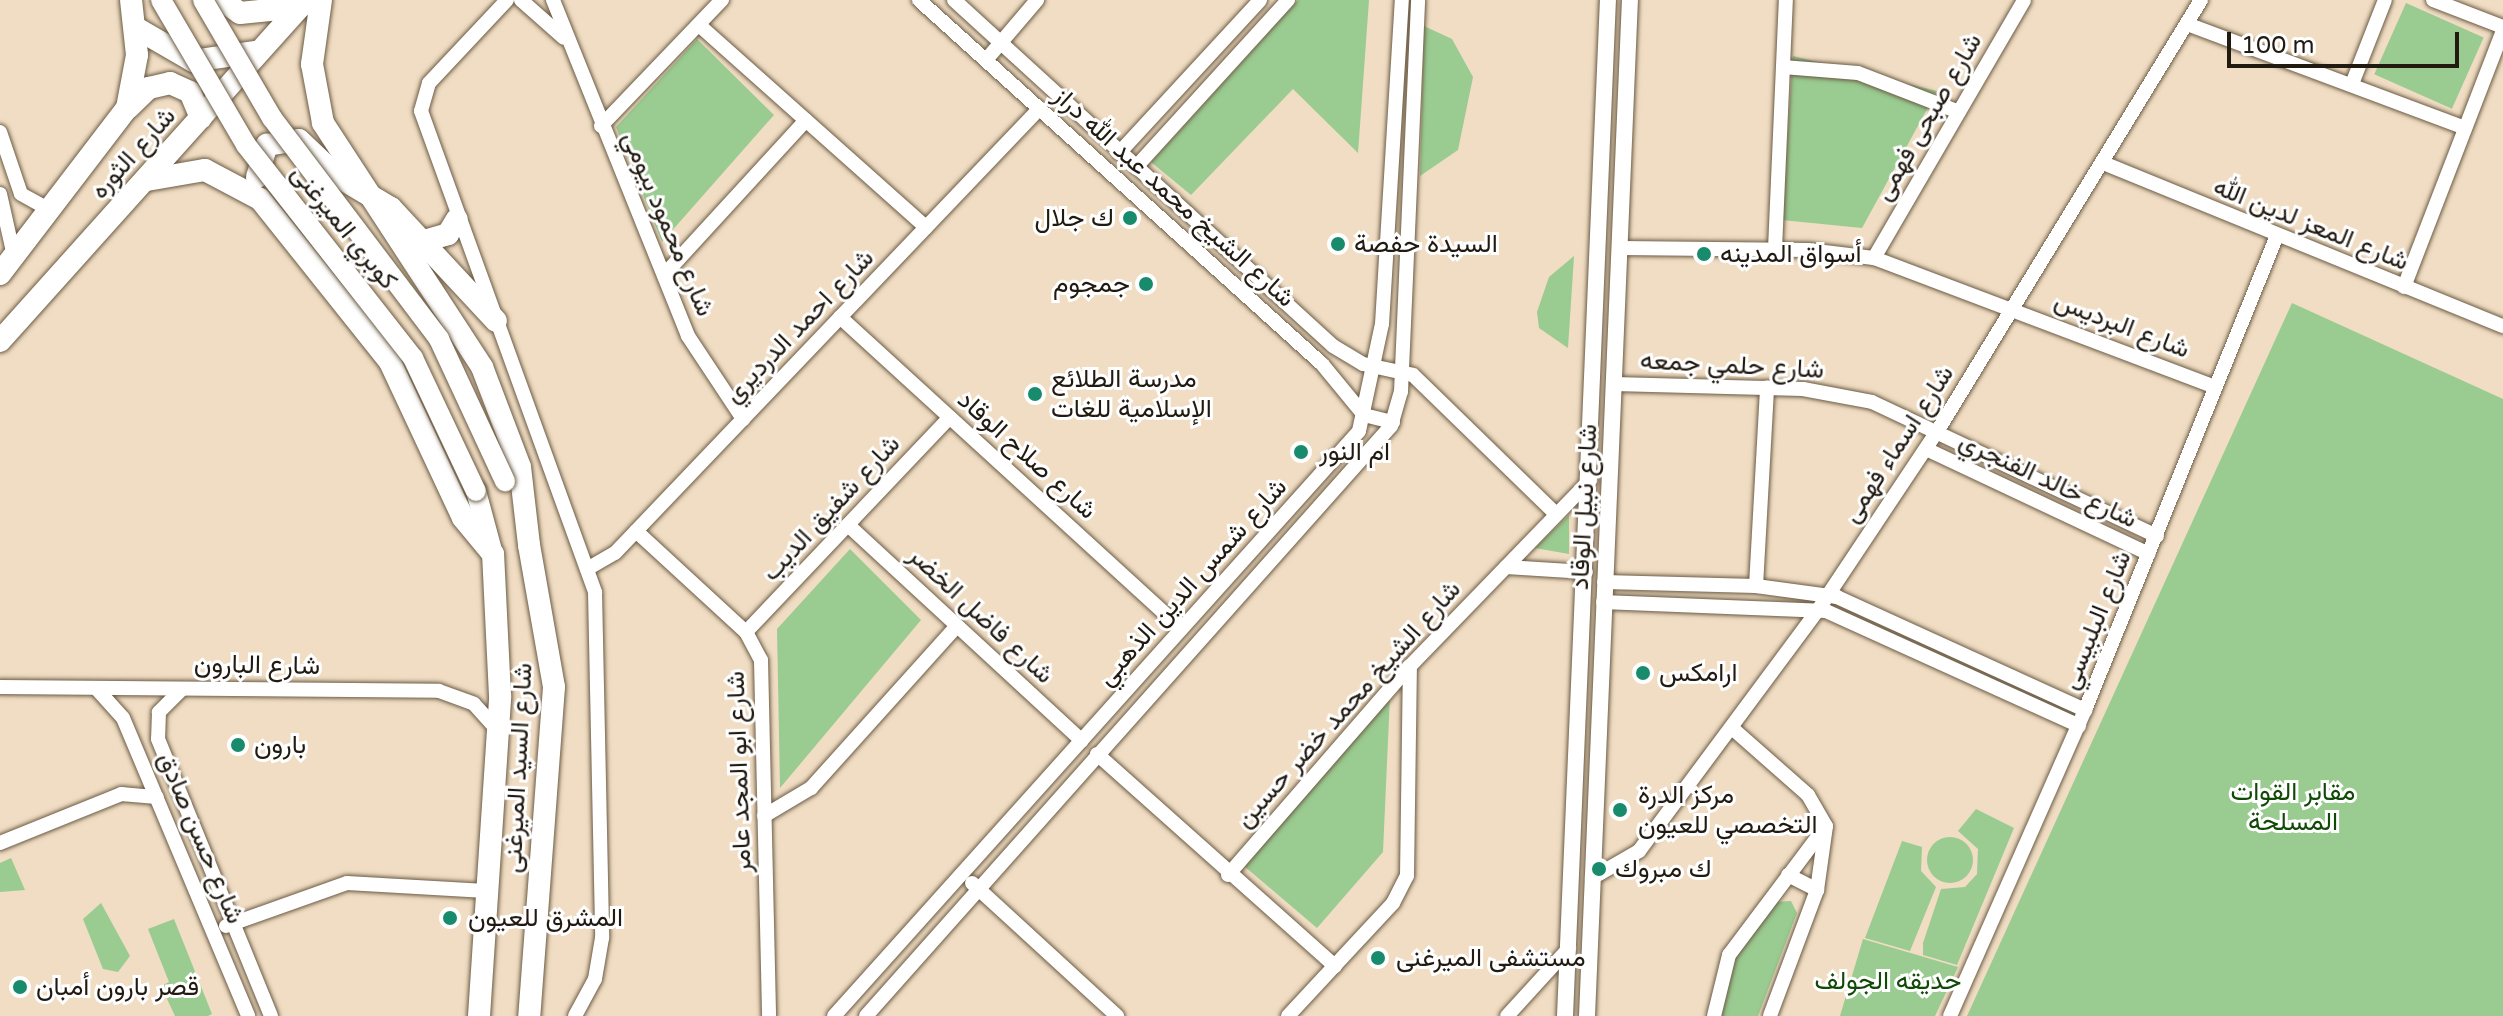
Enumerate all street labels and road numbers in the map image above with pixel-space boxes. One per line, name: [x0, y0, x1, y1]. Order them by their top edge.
street label: شارع صبحى فهمى: [1867, 28, 1989, 206]
street label: شارع الشيخ محمد عبد الله دراز: [1047, 80, 1301, 314]
street label: شارع الثوره: [84, 101, 182, 205]
street label: شارع محمود بيومي: [615, 127, 721, 321]
street label: كوبري الميرغنى: [284, 158, 404, 296]
street label: شارع المعز لدين الله: [2209, 171, 2413, 277]
street label: شارع احمد الدرديري: [718, 243, 880, 409]
street label: شارع البرديس: [2050, 285, 2194, 365]
street label: شارع حلمي جمعه: [1639, 345, 1825, 385]
street label: شارع اسماء فهمى: [1835, 359, 1961, 529]
street label: شارع صلاح الوقاد: [951, 384, 1103, 526]
street label: شارع نبيل الوقاد: [1564, 423, 1604, 591]
street label: شارع خالد الفنجري: [1954, 425, 2142, 535]
street label: شارع شفيق الديب: [755, 428, 907, 588]
street label: شارع شمس الدين الذهبي: [1090, 472, 1294, 692]
street label: شارع فاضل الخضر: [902, 540, 1060, 690]
street label: شارع البلبيسي: [2054, 546, 2138, 694]
street label: شارع الشيخ محمد خضر حسين: [1229, 574, 1467, 834]
street label: شارع البارون: [194, 648, 320, 682]
street label: شارع السيد الميرغنى: [497, 662, 539, 874]
street label: شارع ابو المجد عامر: [720, 670, 758, 874]
street label: شارع حسن صادق: [151, 748, 251, 928]

